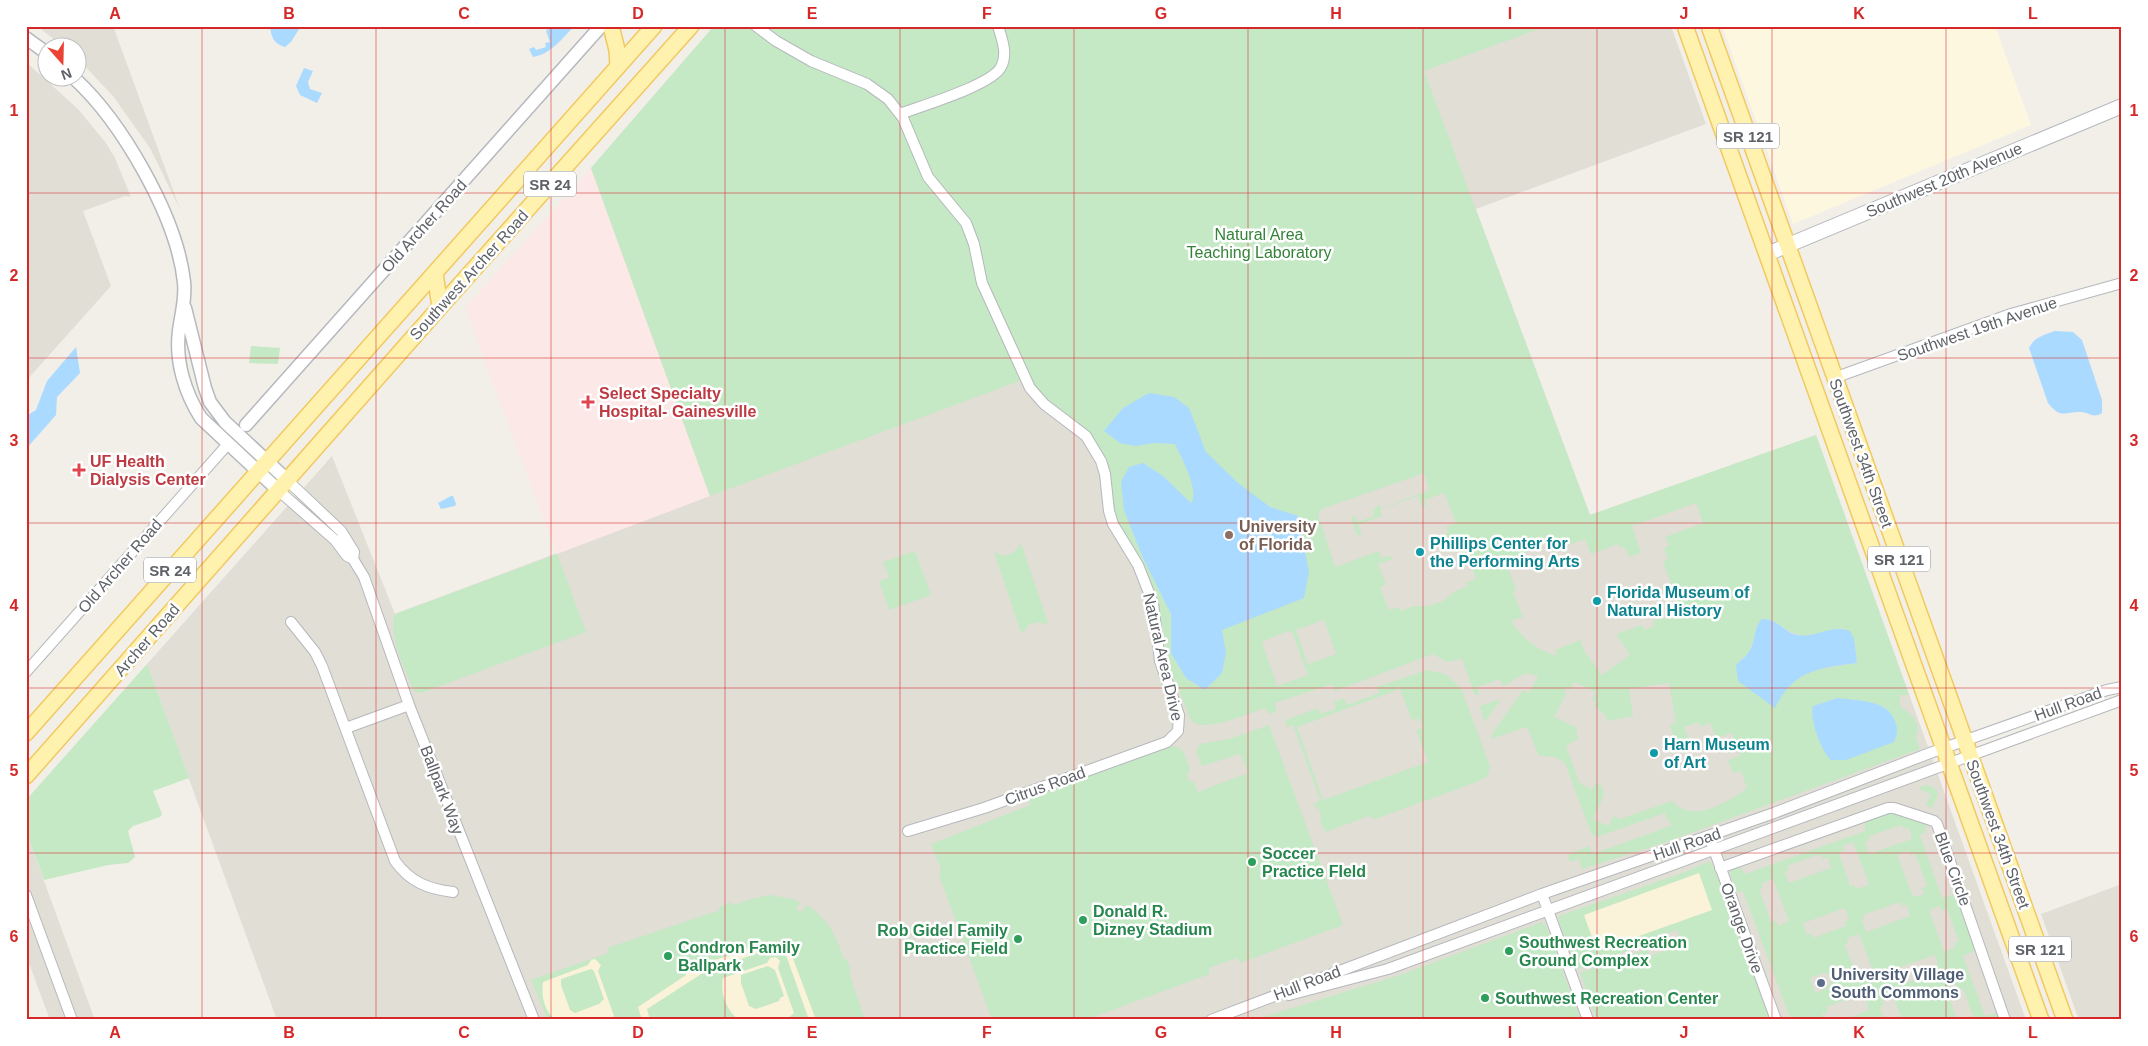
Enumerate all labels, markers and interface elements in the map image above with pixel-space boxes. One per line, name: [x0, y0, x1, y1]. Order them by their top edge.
text: A: [109, 5, 121, 22]
text: B: [283, 5, 295, 22]
text: C: [458, 5, 470, 22]
text: D: [632, 5, 644, 22]
text: E: [807, 5, 818, 22]
text: F: [982, 5, 992, 22]
text: G: [1155, 5, 1167, 22]
text: H: [1330, 5, 1342, 22]
text: I: [1508, 5, 1512, 22]
text: J: [1680, 5, 1688, 22]
text: K: [1853, 5, 1865, 22]
text: L: [2028, 5, 2038, 22]
north arrow: [38, 38, 88, 88]
text: N: [59, 65, 74, 83]
text: 1: [10, 102, 19, 119]
text: 1: [2130, 102, 2139, 119]
road number: SR 121: [1717, 124, 1779, 148]
street label: Southwest 20th Avenue: [1863, 139, 2025, 221]
road number: SR 24: [524, 172, 576, 196]
street label: Old Archer Road: [378, 176, 470, 276]
street label: Southwest Archer Road: [406, 207, 532, 343]
park label: Natural Area Teaching Laboratory: [1187, 226, 1331, 261]
text: 2: [10, 267, 19, 284]
text: 2: [2130, 267, 2139, 284]
street label: Southwest 19th Avenue: [1895, 294, 2059, 364]
street label: Southwest 34th Street: [1826, 376, 1896, 530]
place label: Select Specialty Hospital- Gainesville: [599, 385, 756, 420]
marker: Select Specialty Hospital- Gainesville: [581, 395, 595, 409]
text: 3: [10, 432, 19, 449]
text: 3: [2130, 432, 2139, 449]
place label: UF Health Dialysis Center: [90, 453, 206, 488]
marker: UF Health Dialysis Center: [72, 463, 86, 477]
street label: Old Archer Road: [75, 516, 165, 616]
place label: University of Florida: [1239, 518, 1316, 553]
marker: University of Florida: [1223, 529, 1235, 541]
place label: Phillips Center for the Performing Arts: [1430, 535, 1580, 570]
marker: Phillips Center for the Performing Arts: [1414, 546, 1426, 558]
road number: SR 121: [1868, 546, 1930, 572]
road number: SR 24: [144, 558, 196, 582]
place label: Florida Museum of Natural History: [1607, 584, 1750, 619]
street label: Natural Area Drive: [1140, 591, 1186, 723]
marker: Florida Museum of Natural History: [1591, 595, 1603, 607]
text: 4: [10, 597, 19, 614]
text: 4: [2130, 597, 2139, 614]
street label: Archer Road: [111, 601, 183, 679]
street label: Hull Road: [2032, 684, 2104, 724]
place label: Harn Museum of Art: [1664, 736, 1770, 771]
street label: Ballpark Way: [417, 743, 467, 837]
marker: Harn Museum of Art: [1648, 747, 1660, 759]
street label: Southwest 34th Street: [1963, 757, 2033, 911]
text: 5: [10, 762, 19, 779]
text: 5: [2130, 762, 2139, 779]
street label: Citrus Road: [1002, 764, 1088, 808]
street label: Hull Road: [1651, 825, 1723, 863]
street label: Blue Circle: [1932, 830, 1974, 908]
place label: Soccer Practice FIeld: [1262, 845, 1366, 880]
marker: Soccer Practice FIeld: [1246, 856, 1258, 868]
street label: Orange Drive: [1718, 880, 1766, 976]
place label: Donald R. Dizney Stadium: [1093, 903, 1212, 938]
marker: Donald R. Dizney Stadium: [1077, 914, 1089, 926]
place label: Rob Gidel Family Practice Field: [877, 922, 1008, 957]
text: 6: [10, 928, 19, 945]
text: 6: [2130, 928, 2139, 945]
marker: Rob Gidel Family Practice Field: [1012, 933, 1024, 945]
place label: Southwest Recreation Ground Complex: [1519, 934, 1687, 969]
road number: SR 121: [2009, 936, 2071, 962]
place label: Condron Family Ballpark: [678, 939, 800, 974]
marker: Southwest Recreation Ground Complex: [1503, 945, 1515, 957]
marker: Condron Family Ballpark: [662, 950, 674, 962]
street label: Hull Road: [1271, 962, 1343, 1004]
place label: University Village South Commons: [1831, 966, 1964, 1001]
marker: University Village South Commons: [1815, 977, 1827, 989]
place label: Southwest Recreation Center: [1495, 990, 1718, 1007]
marker: Southwest Recreation Center: [1479, 992, 1491, 1004]
text: A: [109, 1024, 121, 1041]
text: B: [283, 1024, 295, 1041]
text: C: [458, 1024, 470, 1041]
text: D: [632, 1024, 644, 1041]
text: E: [807, 1024, 818, 1041]
text: F: [982, 1024, 992, 1041]
text: G: [1155, 1024, 1167, 1041]
text: H: [1330, 1024, 1342, 1041]
text: I: [1508, 1024, 1512, 1041]
text: J: [1680, 1024, 1688, 1041]
text: K: [1853, 1024, 1865, 1041]
text: L: [2028, 1024, 2038, 1041]

